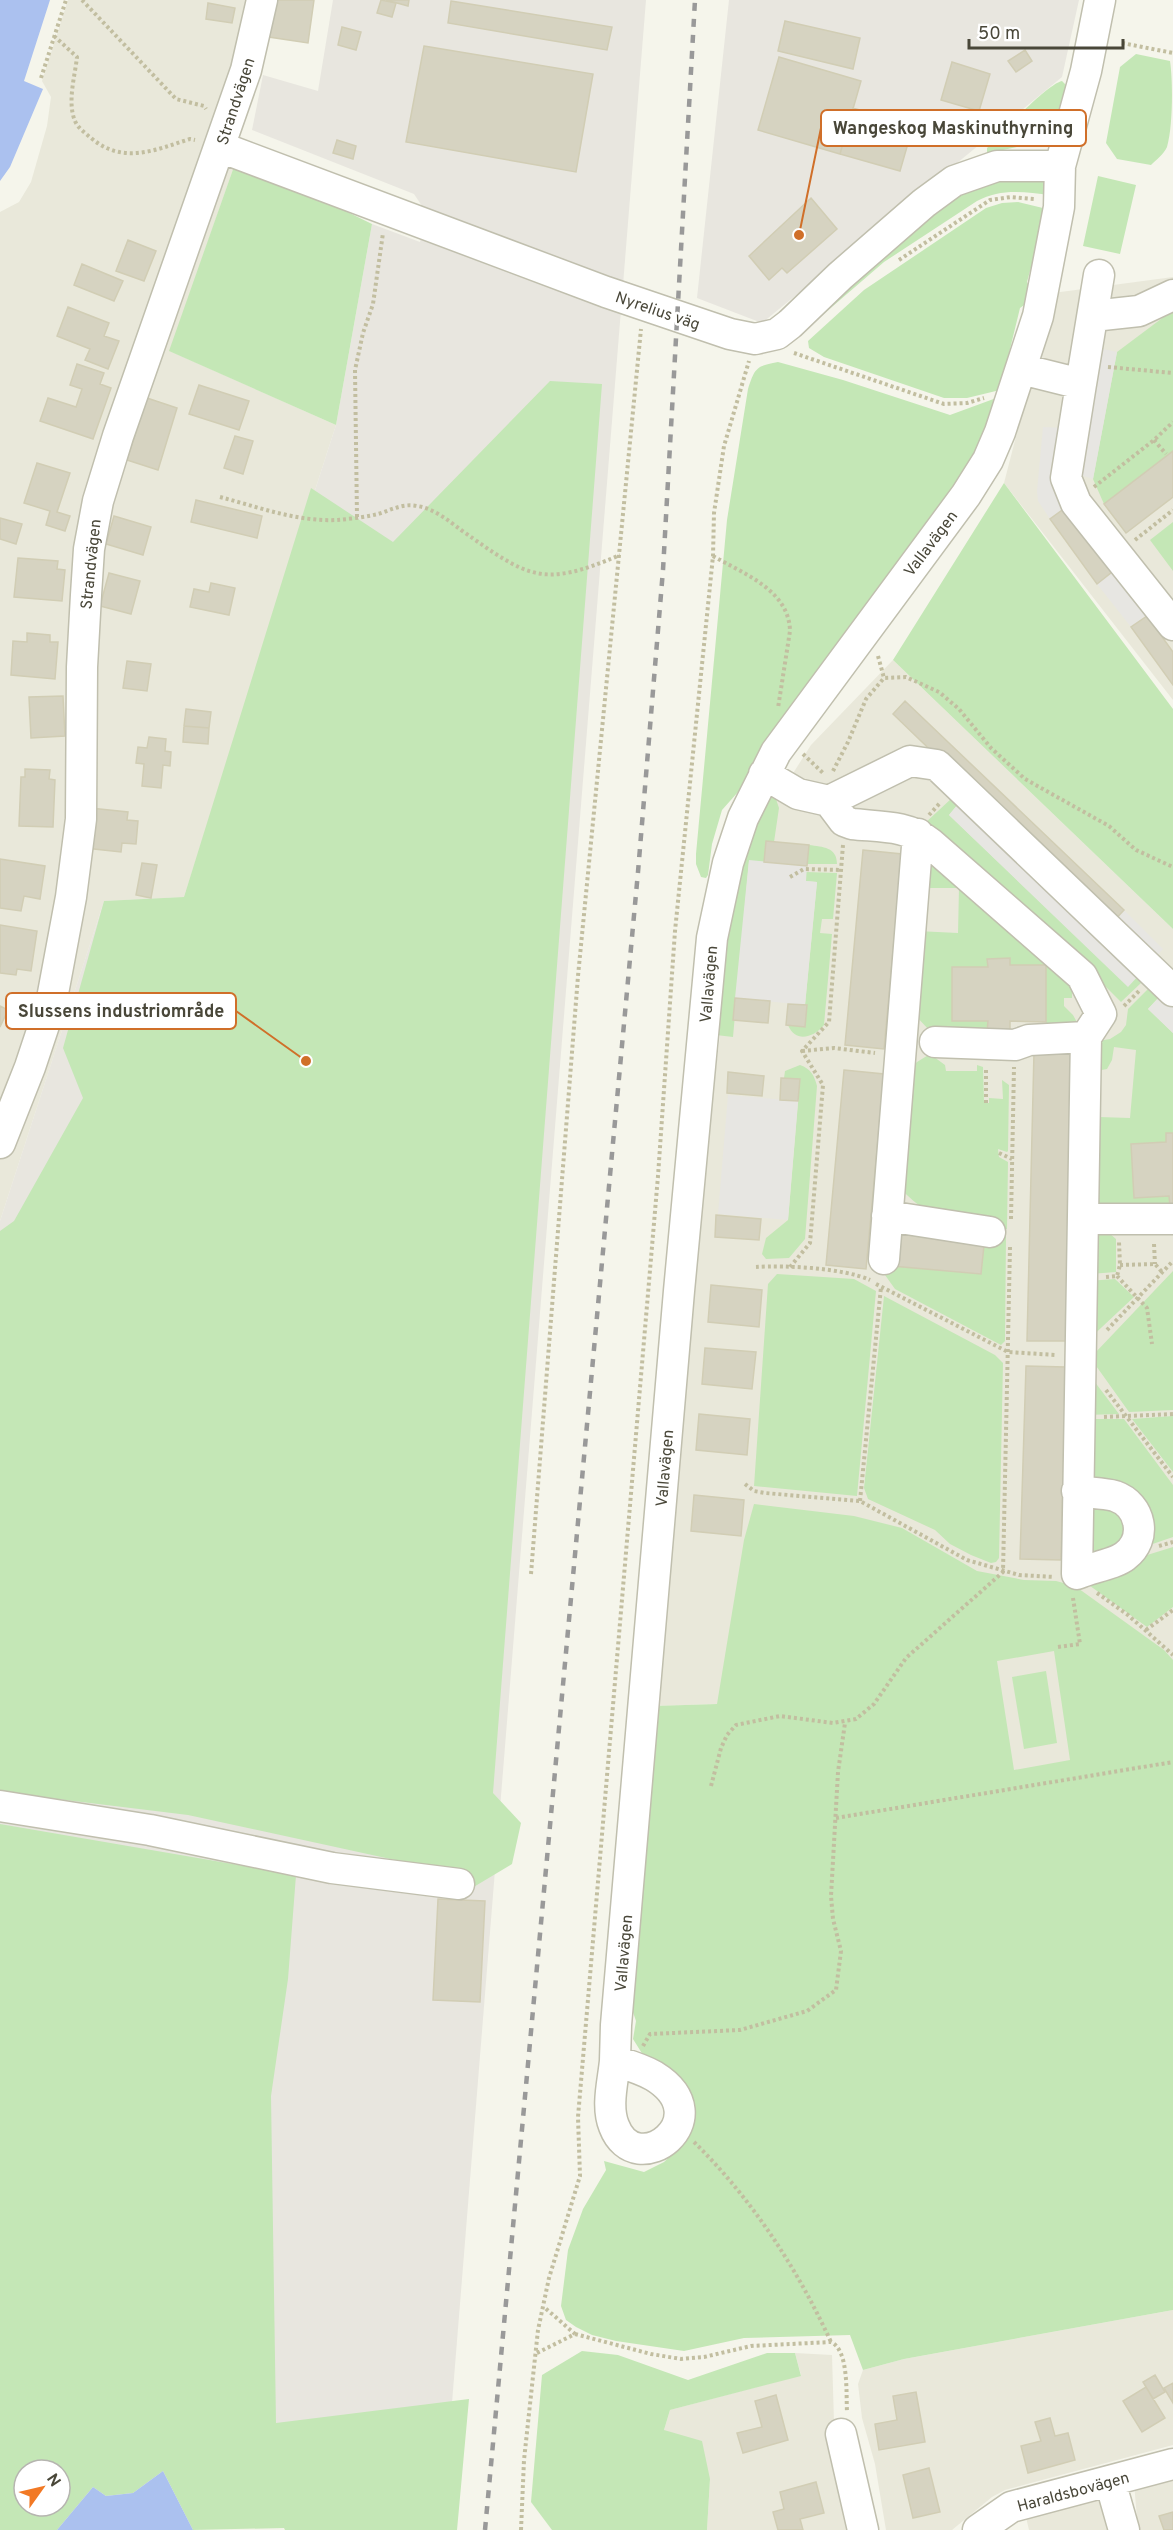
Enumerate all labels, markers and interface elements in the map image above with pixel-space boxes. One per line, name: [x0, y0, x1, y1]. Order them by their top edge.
scale bar: [969, 12, 1124, 50]
text: 50 m: [978, 23, 1020, 46]
street label: Strandvägen: [213, 55, 260, 148]
callout: Wangeskog Maskinuthyrning: [821, 110, 1086, 146]
text: Wangeskog Maskinuthyrning: [833, 118, 1073, 141]
street label: Nyrelius väg: [612, 288, 702, 336]
street label: Vallavägen: [900, 507, 963, 581]
street label: Strandvägen: [77, 518, 107, 610]
street label: Vallavägen: [697, 945, 723, 1024]
callout: Slussens industriområde: [6, 993, 236, 1029]
text: Slussens industriområde: [18, 1001, 224, 1024]
street label: Vallavägen: [653, 1429, 679, 1508]
street label: Vallavägen: [612, 1914, 638, 1993]
north arrow: [12, 2458, 72, 2518]
street label: Haraldsbovägen: [1015, 2468, 1132, 2518]
text: N: [41, 2470, 64, 2491]

